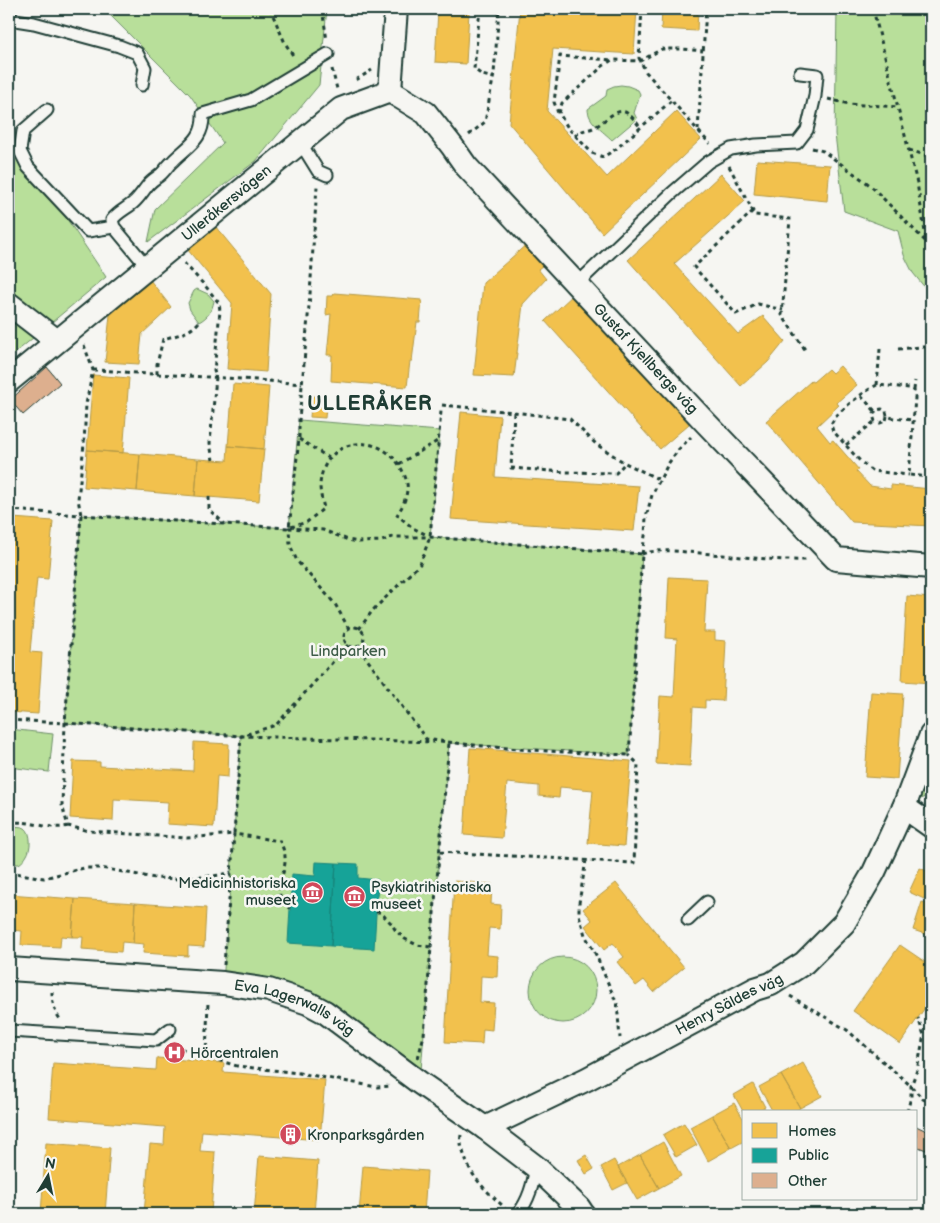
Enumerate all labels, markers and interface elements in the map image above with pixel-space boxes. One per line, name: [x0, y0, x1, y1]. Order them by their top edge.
street label: Ulleråkersvägen: [178, 161, 275, 246]
street label: Gustaf Kjellbergs väg: [589, 299, 702, 418]
district label: ULLERÅKER: [307, 389, 433, 416]
park label: Lindparken: [310, 642, 386, 661]
place label: Medicinhistoriska museet: [178, 874, 296, 910]
place label: Psykiatrihistoriska museet: [371, 878, 491, 914]
museum icon: Medicinhistoriska museet: [300, 880, 324, 904]
museum icon: Psykiatrihistoriska museet: [343, 884, 367, 908]
street label: Henry Säldes väg: [672, 970, 787, 1040]
street label: Eva Lagerwalls väg: [233, 976, 358, 1041]
hospital icon: Hörcentralen: [162, 1041, 186, 1065]
place label: Hörcentralen: [190, 1044, 279, 1063]
legend: [742, 1110, 918, 1200]
text: Homes: [788, 1122, 837, 1141]
building icon: Kronparksgården: [279, 1123, 303, 1147]
place label: Kronparksgården: [307, 1126, 424, 1145]
text: Public: [788, 1146, 829, 1165]
north arrow: [22, 1150, 72, 1200]
text: N: [44, 1154, 57, 1173]
text: Other: [788, 1172, 827, 1191]

